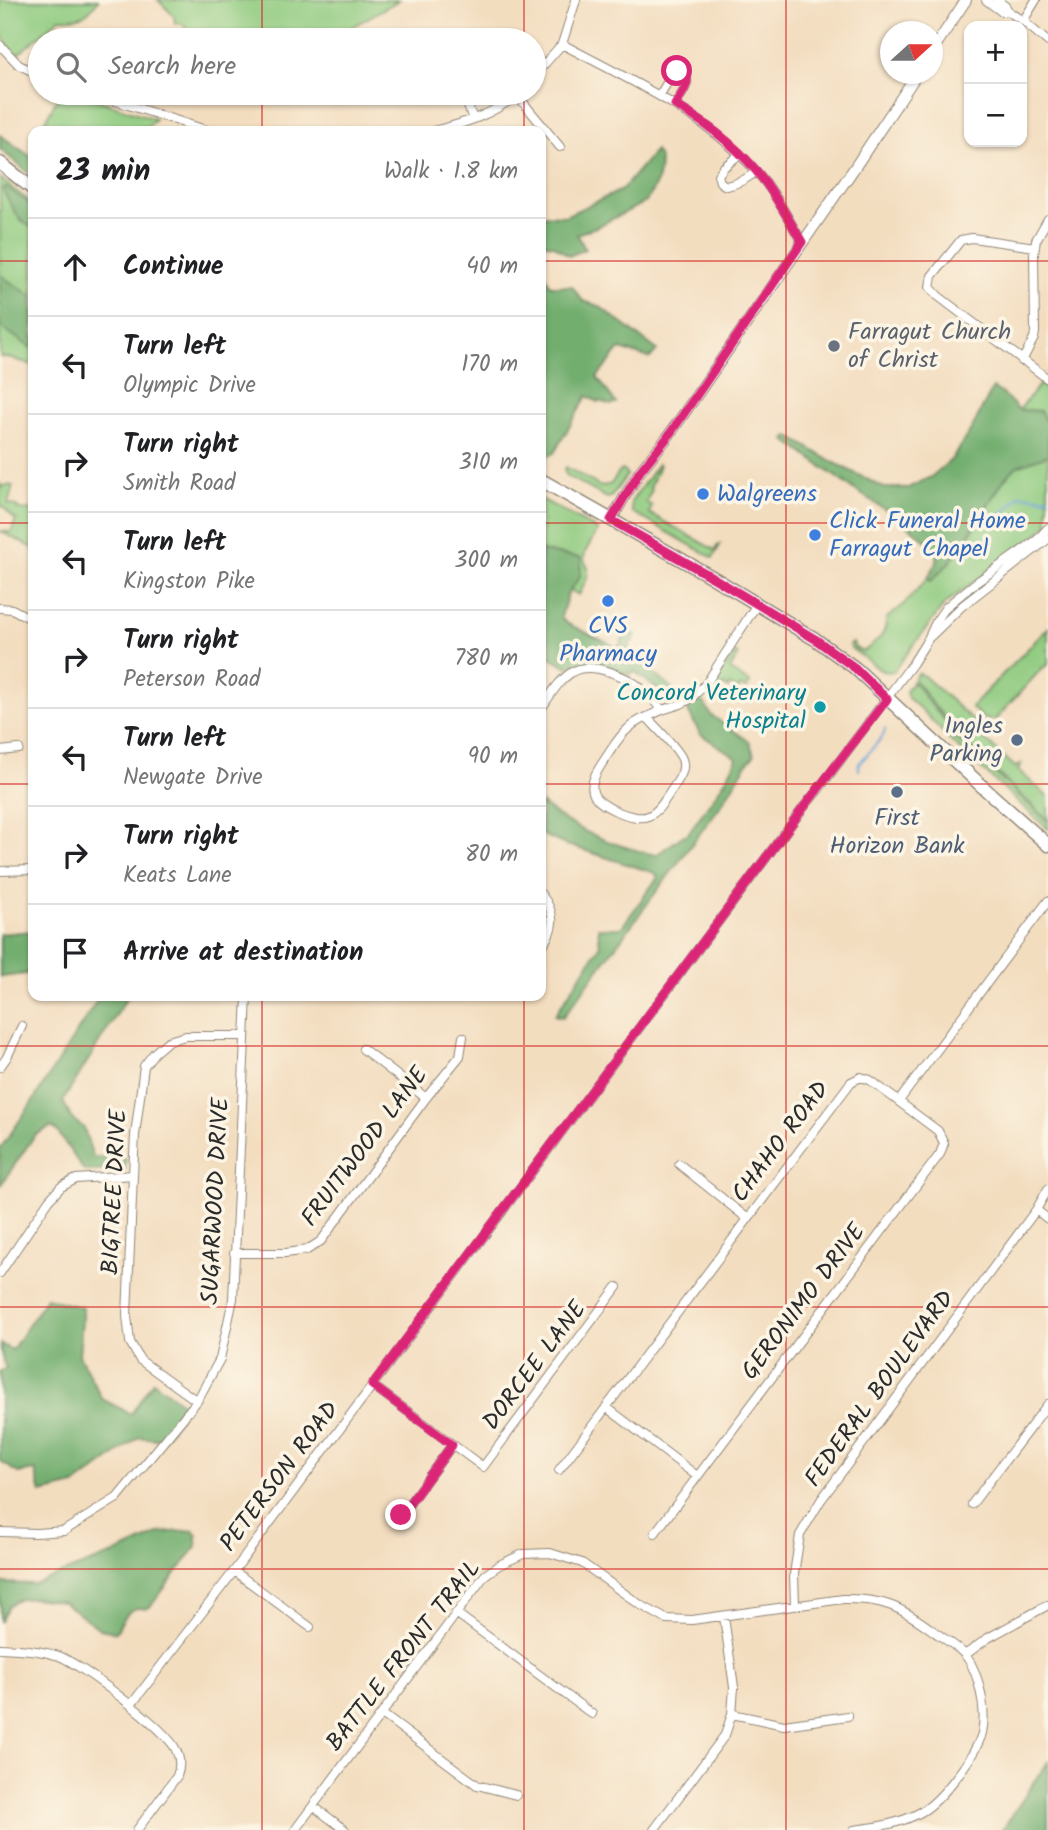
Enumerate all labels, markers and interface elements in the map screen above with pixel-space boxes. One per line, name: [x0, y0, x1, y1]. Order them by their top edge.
north arrow: [880, 21, 943, 84]
map controls: [964, 21, 1027, 147]
button: +: [964, 21, 1027, 84]
search box: [28, 28, 546, 105]
text: Search here: [108, 46, 236, 88]
icon: search: [52, 48, 90, 86]
route start: [661, 55, 692, 86]
button: −: [964, 84, 1027, 147]
text: 23 min: [56, 148, 150, 196]
text: Walk · 1.8 km: [384, 154, 518, 190]
text: Continue: [123, 246, 224, 288]
icon: ahead: [56, 248, 94, 286]
text: 40 m: [466, 249, 518, 285]
place label: Farragut Church of Christ: [848, 313, 1011, 380]
text: Turn left: [123, 326, 226, 368]
marker: Farragut Church of Christ: [826, 338, 842, 354]
icon: left: [56, 346, 94, 384]
text: 170 m: [461, 347, 518, 383]
text: Olympic Drive: [123, 368, 256, 404]
text: Turn right: [123, 424, 239, 466]
icon: right: [56, 444, 94, 482]
text: 310 m: [459, 445, 518, 481]
text: Smith Road: [123, 466, 236, 502]
place label: Walgreens: [717, 475, 817, 514]
marker: Walgreens: [695, 486, 711, 502]
place label: Click Funeral Home Farragut Chapel: [829, 502, 1026, 569]
text: Turn left: [123, 522, 226, 564]
marker: Click Funeral Home Farragut Chapel: [807, 527, 823, 543]
icon: left: [56, 542, 94, 580]
text: 300 m: [454, 543, 518, 579]
text: Kingston Pike: [123, 564, 255, 600]
marker: CVS Pharmacy: [600, 593, 616, 609]
place label: CVS Pharmacy: [559, 607, 657, 674]
text: Turn right: [123, 620, 239, 662]
icon: right: [56, 640, 94, 678]
text: 780 m: [455, 641, 518, 677]
text: Peterson Road: [123, 662, 261, 698]
place label: Concord Veterinary Hospital: [616, 674, 807, 741]
marker: Concord Veterinary Hospital: [812, 699, 828, 715]
place label: Ingles Parking: [930, 707, 1003, 774]
text: Turn left: [123, 718, 226, 760]
marker: Ingles Parking: [1009, 732, 1025, 748]
icon: left: [56, 738, 94, 776]
text: 90 m: [468, 739, 518, 775]
text: Newgate Drive: [123, 760, 263, 796]
marker: First Horizon Bank: [889, 784, 905, 800]
place label: First Horizon Bank: [829, 799, 965, 866]
text: Turn right: [123, 816, 239, 858]
icon: right: [56, 836, 94, 874]
text: 80 m: [465, 837, 518, 873]
text: Keats Lane: [123, 858, 232, 894]
text: Arrive at destination: [123, 932, 363, 974]
icon: arrive: [56, 934, 94, 972]
street label: FRUITWOOD LANE: [292, 1058, 439, 1236]
street label: CHAHO ROAD: [722, 1073, 840, 1211]
street label: SUGARWOOD DRIVE: [191, 1095, 241, 1306]
street label: BIGTREE DRIVE: [91, 1107, 139, 1276]
street label: GERONIMO DRIVE: [732, 1214, 877, 1389]
street label: FEDERAL BOULEVARD: [795, 1282, 965, 1496]
street label: DORCEE LANE: [473, 1292, 598, 1439]
street label: PETERSON ROAD: [210, 1393, 350, 1561]
route end: [385, 1499, 416, 1530]
street label: BATTLE FRONT TRAIL: [317, 1552, 491, 1760]

